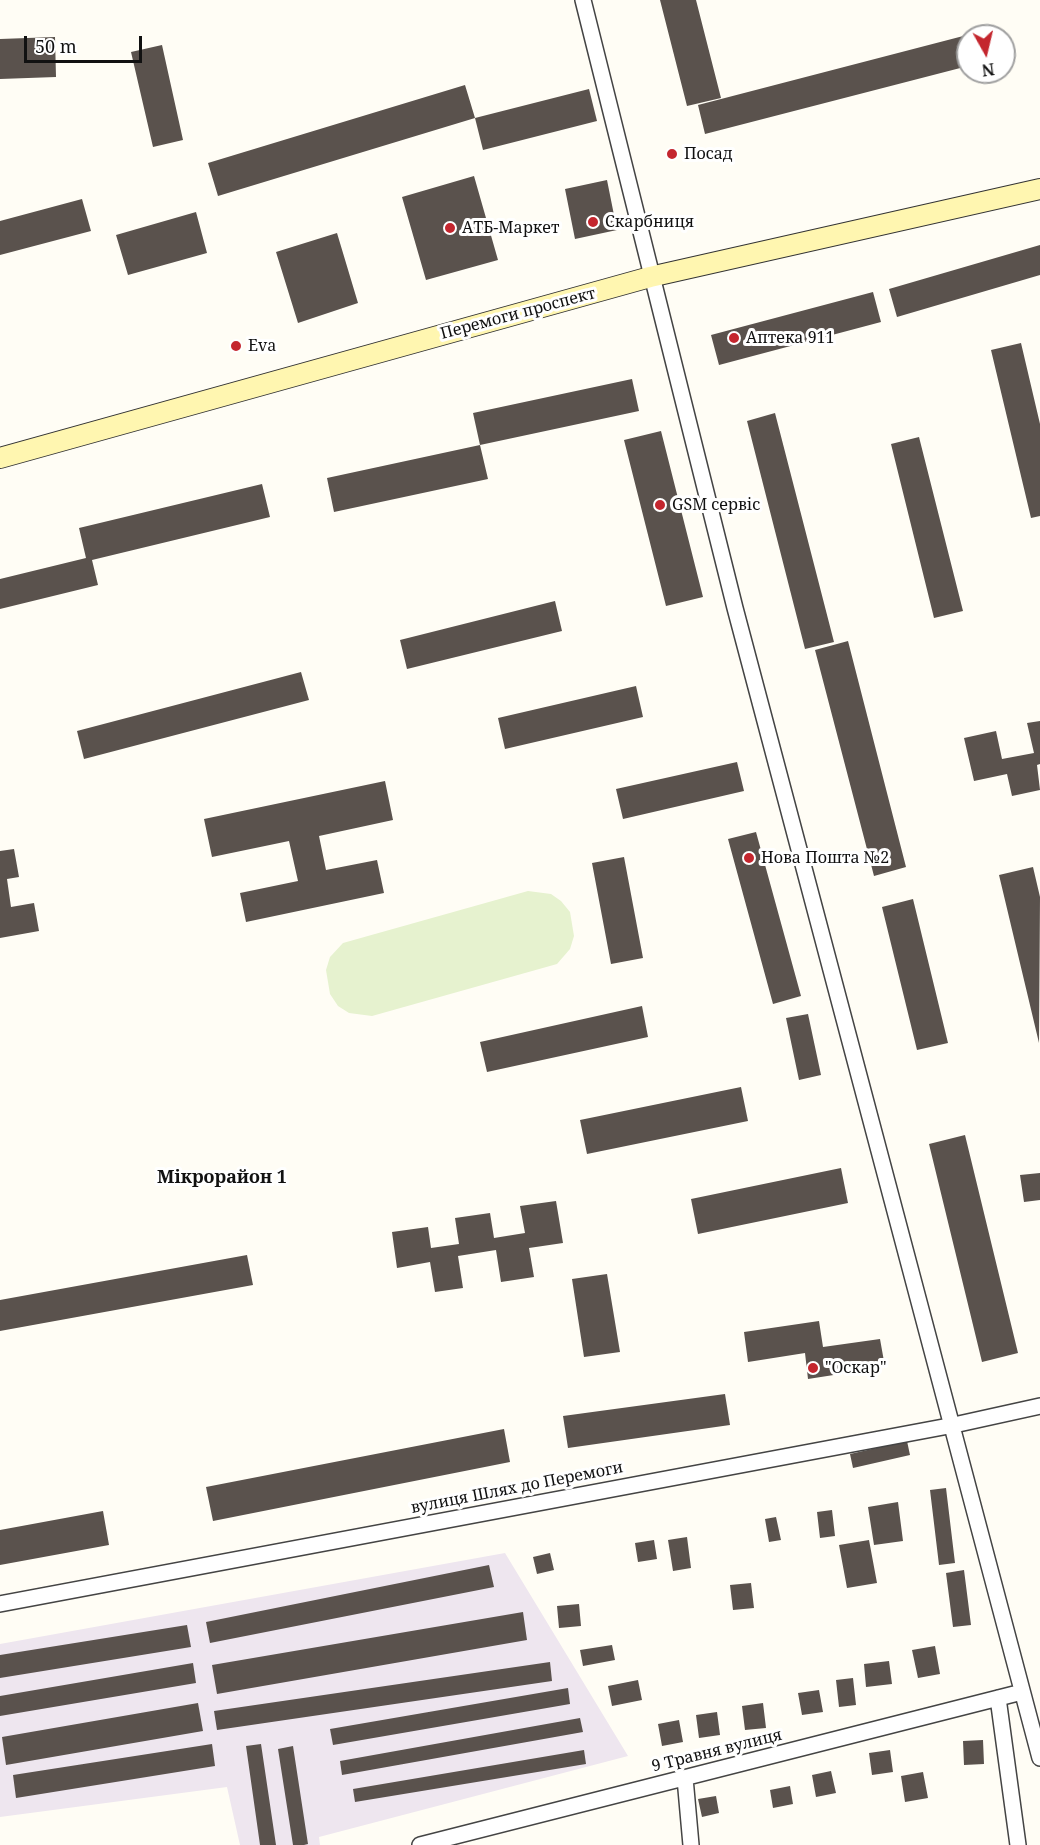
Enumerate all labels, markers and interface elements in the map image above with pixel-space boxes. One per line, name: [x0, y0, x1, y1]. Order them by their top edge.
scale bar: [27, 24, 146, 62]
north arrow: [956, 24, 1016, 84]
text: 50 m: [35, 34, 77, 58]
text: N: [980, 58, 996, 82]
place label: Посад: [684, 144, 733, 164]
marker: Посад: [665, 147, 679, 161]
place label: Скарбниця: [605, 212, 694, 232]
marker: Скарбниця: [586, 215, 600, 229]
place label: АТБ-Маркет: [462, 218, 559, 238]
marker: АТБ-Маркет: [443, 221, 457, 235]
street label: Перемоги проспект: [438, 284, 598, 344]
place label: Аптека 911: [746, 328, 834, 348]
marker: Аптека 911: [727, 331, 741, 345]
place label: Eva: [248, 336, 276, 356]
marker: Eva: [229, 339, 243, 353]
place label: GSM сервіс: [672, 495, 760, 515]
marker: GSM сервіс: [653, 498, 667, 512]
place label: Нова Пошта №2: [761, 848, 889, 868]
marker: Нова Пошта №2: [742, 851, 756, 865]
district label: Мікрорайон 1: [157, 1167, 287, 1189]
place label: "Оскар": [825, 1358, 887, 1378]
marker: "Оскар": [806, 1361, 820, 1375]
street label: вулиця Шлях до Перемоги: [409, 1458, 625, 1518]
street label: 9 Травня вулиця: [650, 1726, 784, 1776]

